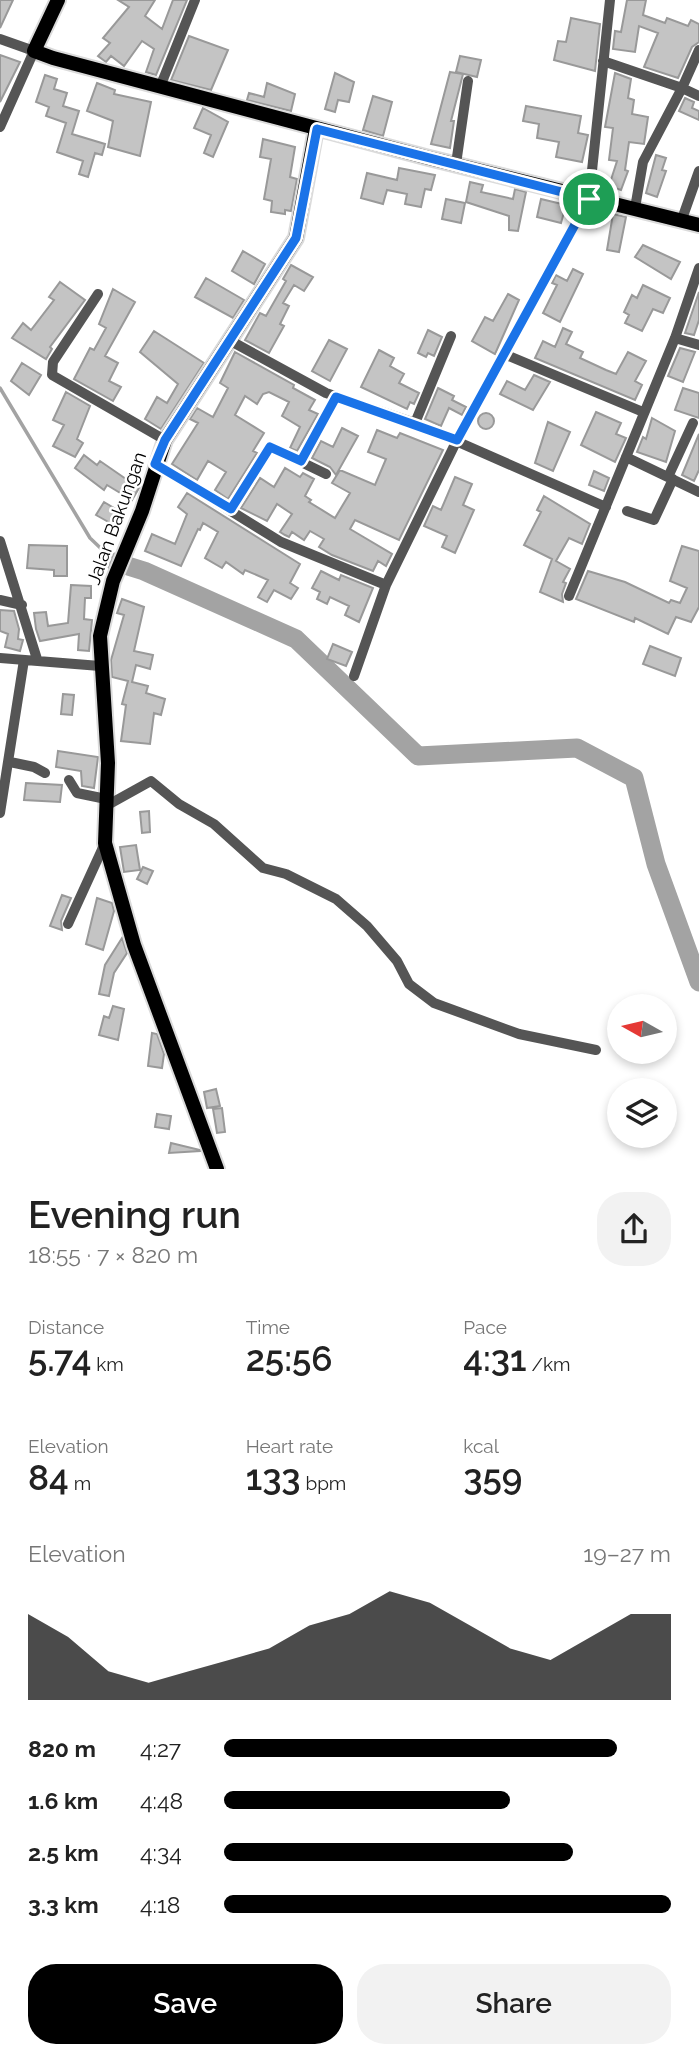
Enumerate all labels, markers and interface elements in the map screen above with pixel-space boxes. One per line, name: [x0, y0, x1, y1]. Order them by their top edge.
pin: [559, 169, 619, 229]
icon: arrive: [570, 180, 608, 218]
street label: Jalan Bakungan: [82, 449, 150, 587]
north arrow: [607, 994, 677, 1064]
map controls: [607, 994, 677, 1148]
button: layers: [607, 1078, 677, 1148]
text: Evening run: [28, 1192, 241, 1237]
button: share: [597, 1192, 671, 1266]
text: 18:55 · 7 × 820 m: [28, 1241, 198, 1268]
text: Distance: [28, 1316, 104, 1338]
text: Time: [246, 1316, 290, 1338]
text: Pace: [463, 1316, 507, 1338]
text: 5.74: [28, 1338, 91, 1379]
text: 25:56: [246, 1338, 333, 1379]
text: 4:31: [463, 1338, 527, 1379]
text: km: [91, 1353, 124, 1375]
text: /km: [527, 1353, 570, 1375]
text: Elevation: [28, 1435, 109, 1457]
text: Heart rate: [246, 1435, 333, 1457]
text: kcal: [463, 1435, 499, 1457]
text: 84: [28, 1457, 69, 1498]
text: 133: [246, 1457, 301, 1498]
text: 359: [463, 1457, 522, 1498]
text: m: [69, 1472, 91, 1494]
text: bpm: [301, 1472, 346, 1494]
text: Elevation: [28, 1540, 126, 1567]
text: 19–27 m: [583, 1540, 671, 1567]
text: 820 m: [28, 1735, 96, 1762]
text: 4:27: [140, 1735, 181, 1762]
text: 1.6 km: [28, 1787, 98, 1814]
text: 4:48: [140, 1787, 183, 1814]
text: 2.5 km: [28, 1839, 99, 1866]
text: 4:34: [140, 1839, 182, 1866]
text: 3.3 km: [28, 1891, 99, 1918]
text: 4:18: [140, 1891, 180, 1918]
button: Save: [28, 1964, 343, 2044]
button: Share: [357, 1964, 671, 2044]

